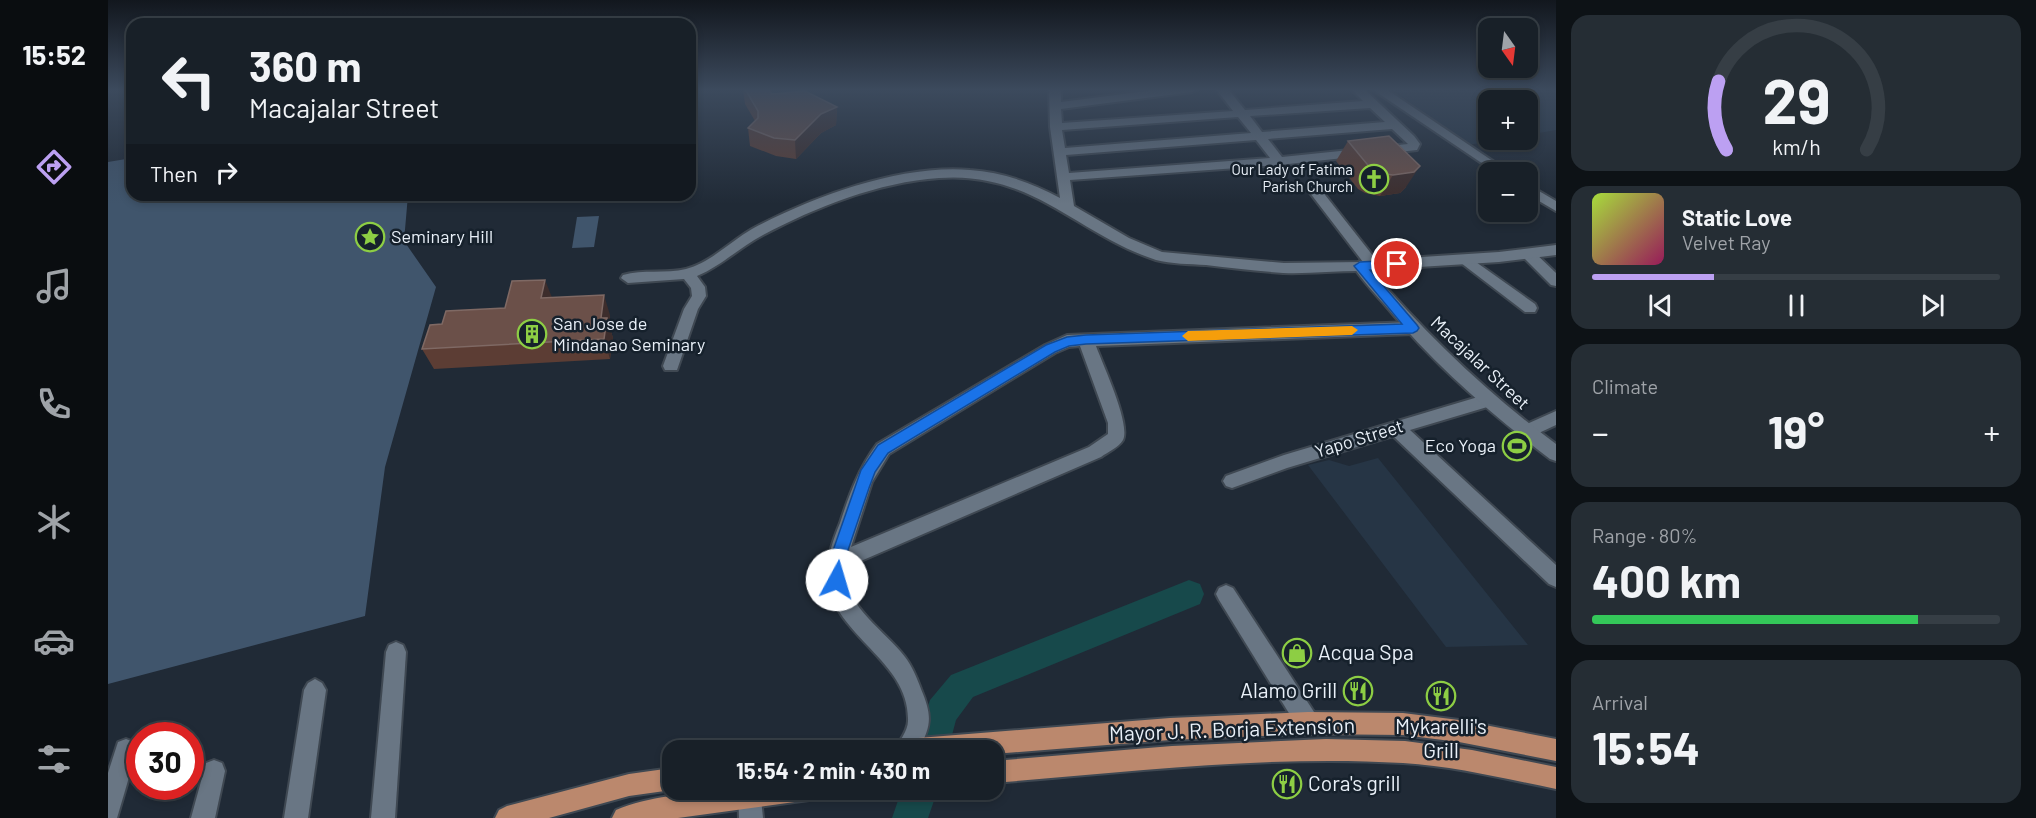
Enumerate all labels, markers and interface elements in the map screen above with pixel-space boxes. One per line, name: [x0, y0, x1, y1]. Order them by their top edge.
north arrow: [1478, 18, 1538, 78]
map controls: [1478, 18, 1538, 222]
text: 15:52: [22, 38, 86, 70]
text: 360 m: [249, 40, 362, 90]
icon: left: [150, 42, 228, 120]
text: 29: [1762, 62, 1830, 136]
button: +: [1478, 90, 1538, 150]
text: Macajalar Street: [249, 91, 439, 123]
text: km/h: [1772, 134, 1820, 159]
icon: directions: [33, 146, 75, 188]
icon: right: [210, 156, 243, 189]
text: Then: [150, 160, 198, 186]
place label: Our Lady of Fatima Parish Church: [1231, 160, 1353, 195]
button: −: [1478, 162, 1538, 222]
church icon: Our Lady of Fatima Parish Church: [1358, 163, 1390, 195]
text: Static Love: [1682, 204, 1792, 230]
place icon: Seminary Hill: [354, 221, 386, 253]
place label: Seminary Hill: [391, 225, 493, 247]
text: Velvet Ray: [1682, 230, 1771, 254]
pin: [1371, 238, 1422, 289]
icon: arrive: [1380, 247, 1413, 280]
icon: music: [33, 265, 75, 307]
icon: previous: [1644, 289, 1677, 322]
icon: pause: [1780, 289, 1813, 322]
icon: next: [1916, 289, 1949, 322]
street label: Macajalar Street: [1427, 311, 1535, 414]
place label: San Jose de Mindanao Seminary: [553, 312, 705, 355]
building icon: San Jose de Mindanao Seminary: [516, 318, 548, 350]
text: Climate: [1592, 374, 1658, 398]
icon: phone: [33, 383, 75, 425]
text: 19°: [1768, 404, 1824, 458]
text: −: [1592, 412, 1609, 452]
text: +: [1984, 412, 2000, 452]
street label: Yapo Street: [1312, 414, 1405, 462]
sports icon: Eco Yoga: [1501, 430, 1533, 462]
place label: Eco Yoga: [1425, 434, 1496, 456]
icon: climate: [33, 501, 75, 543]
text: Range · 80%: [1592, 523, 1697, 547]
position arrow: [805, 548, 869, 612]
text: 400 km: [1592, 553, 1741, 607]
icon: car: [33, 620, 75, 662]
shop icon: Acqua Spa: [1281, 637, 1313, 669]
place label: Acqua Spa: [1318, 639, 1414, 664]
restaurant icon: Alamo Grill: [1342, 675, 1374, 707]
place label: Alamo Grill: [1240, 677, 1337, 702]
restaurant icon: Mykarelli's Grill: [1425, 680, 1457, 712]
text: Arrival: [1592, 690, 1648, 714]
street label: Mayor J. R. Borja Extension: [1109, 712, 1355, 745]
place label: Mykarelli's Grill: [1395, 713, 1487, 762]
text: 15:54: [1592, 720, 1700, 774]
speed limit sign: 30: [126, 722, 204, 800]
icon: filters: [33, 738, 75, 780]
text: 15:54 · 2 min · 430 m: [736, 757, 930, 783]
restaurant icon: Cora's grill: [1271, 768, 1303, 800]
place label: Cora's grill: [1308, 770, 1400, 795]

